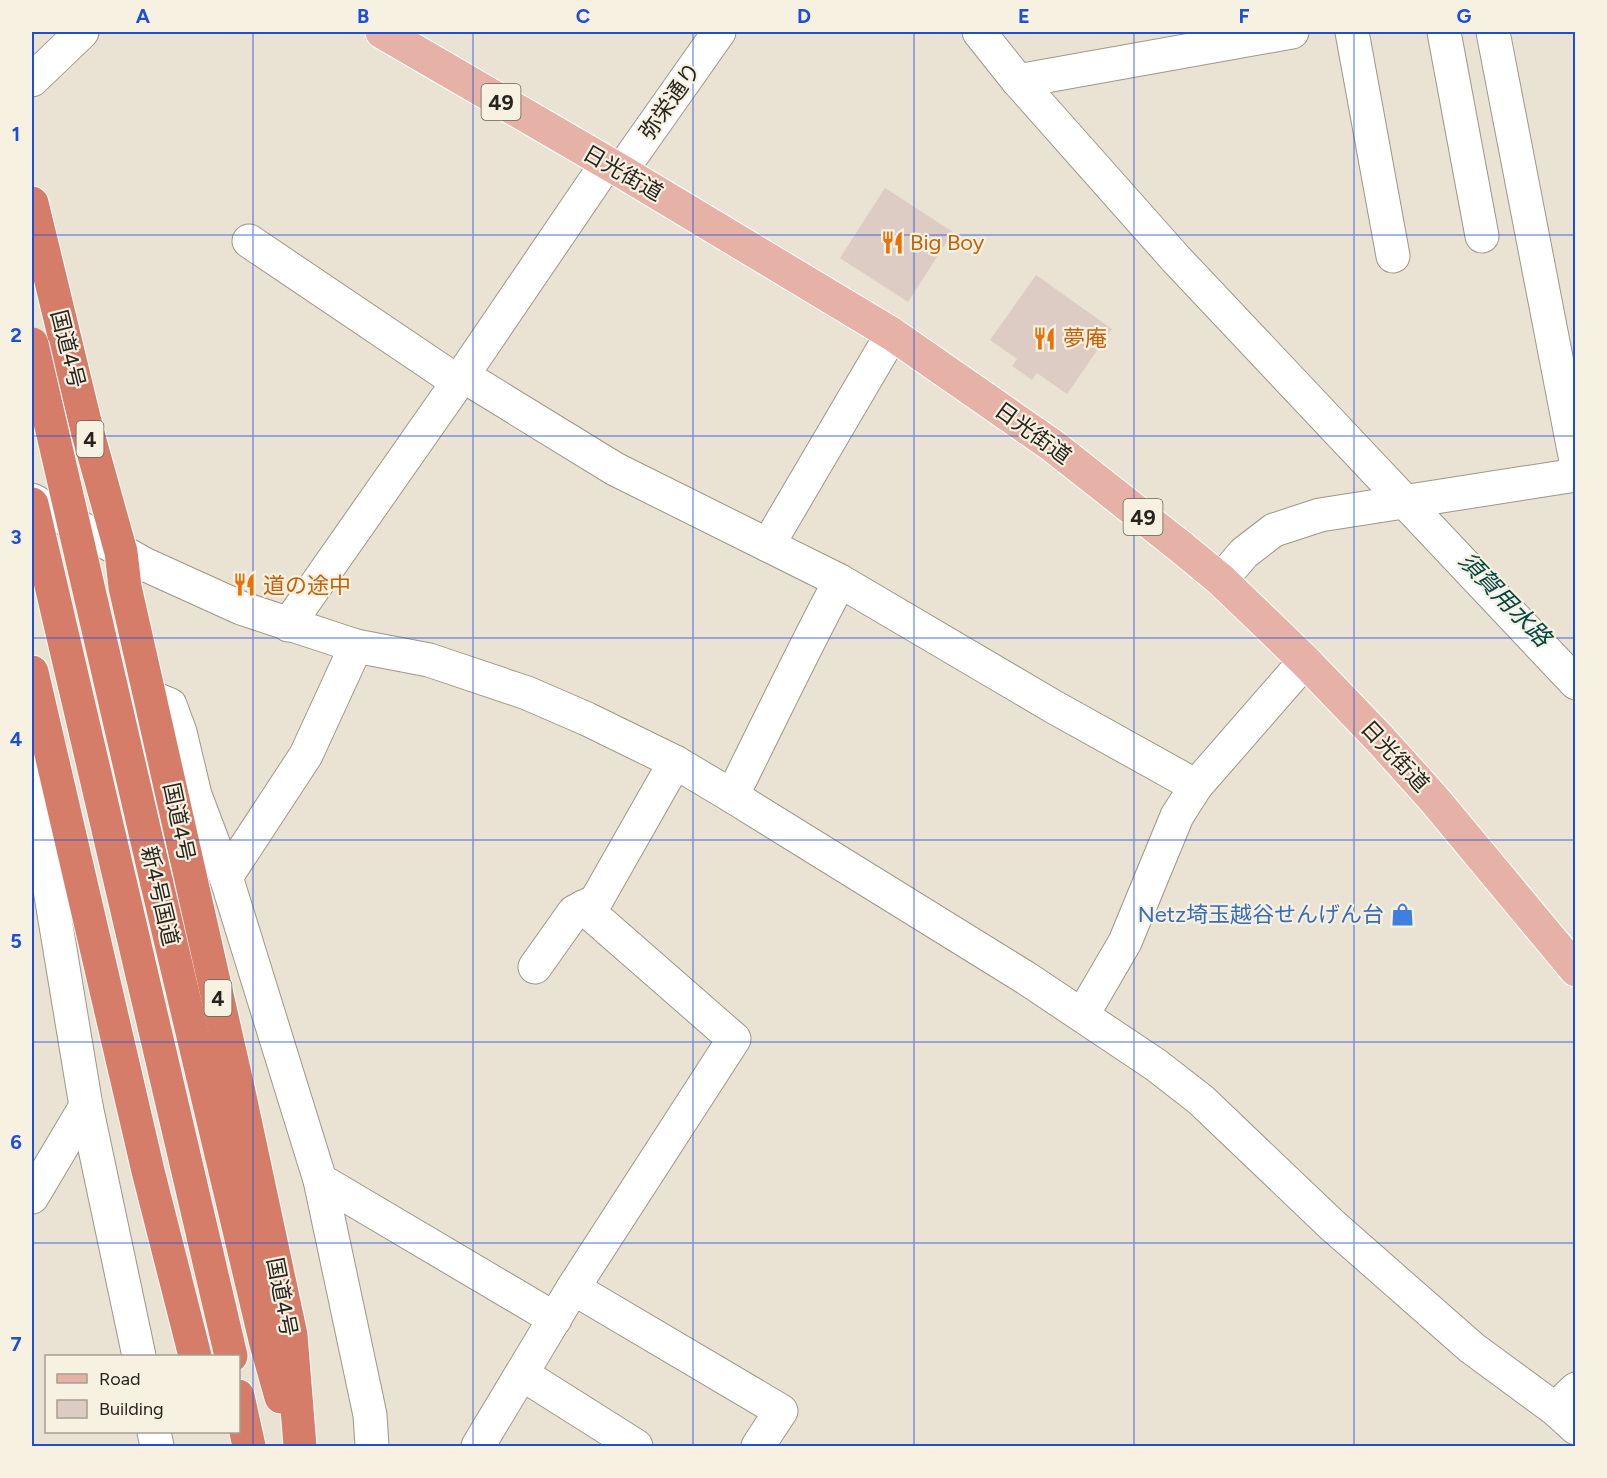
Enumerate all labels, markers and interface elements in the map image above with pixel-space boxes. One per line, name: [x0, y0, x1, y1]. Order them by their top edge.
text: A: [136, 4, 151, 28]
text: B: [357, 4, 369, 28]
text: C: [576, 4, 590, 28]
text: D: [797, 4, 811, 28]
text: E: [1018, 4, 1030, 28]
text: F: [1238, 4, 1250, 28]
text: G: [1457, 4, 1472, 28]
street label: 弥栄通り: [634, 57, 706, 145]
road number: 49: [482, 84, 520, 120]
text: 1: [12, 122, 20, 146]
street label: 日光街道: [578, 139, 668, 207]
restaurant icon: Big Boy: [879, 229, 905, 255]
place label: Big Boy: [910, 229, 985, 256]
street label: 国道4号: [45, 307, 91, 391]
text: 2: [10, 323, 22, 347]
restaurant icon: 夢庵: [1032, 325, 1058, 351]
place label: 夢庵: [1063, 325, 1107, 352]
street label: 日光街道: [989, 396, 1077, 470]
road number: 4: [76, 421, 104, 457]
road number: 49: [1124, 499, 1162, 535]
text: 3: [10, 525, 22, 549]
water label: 須賀用水路: [1453, 546, 1558, 654]
restaurant icon: 道の途中: [232, 572, 258, 598]
place label: 道の途中: [263, 572, 351, 599]
street label: 日光街道: [1355, 715, 1435, 797]
text: 4: [10, 727, 23, 751]
street label: 国道4号: [158, 780, 200, 864]
street label: 新4号国道: [135, 843, 185, 949]
place label: Netz埼玉越谷せんげん台: [1138, 901, 1384, 928]
shop icon: Netz埼玉越谷せんげん台: [1389, 901, 1415, 927]
text: 5: [10, 929, 22, 953]
road number: 4: [204, 980, 232, 1016]
text: 6: [10, 1130, 22, 1154]
street label: 国道4号: [261, 1255, 303, 1339]
text: 7: [10, 1332, 22, 1356]
legend: [45, 1355, 240, 1433]
text: Road: [99, 1368, 140, 1390]
text: Building: [99, 1398, 164, 1420]

